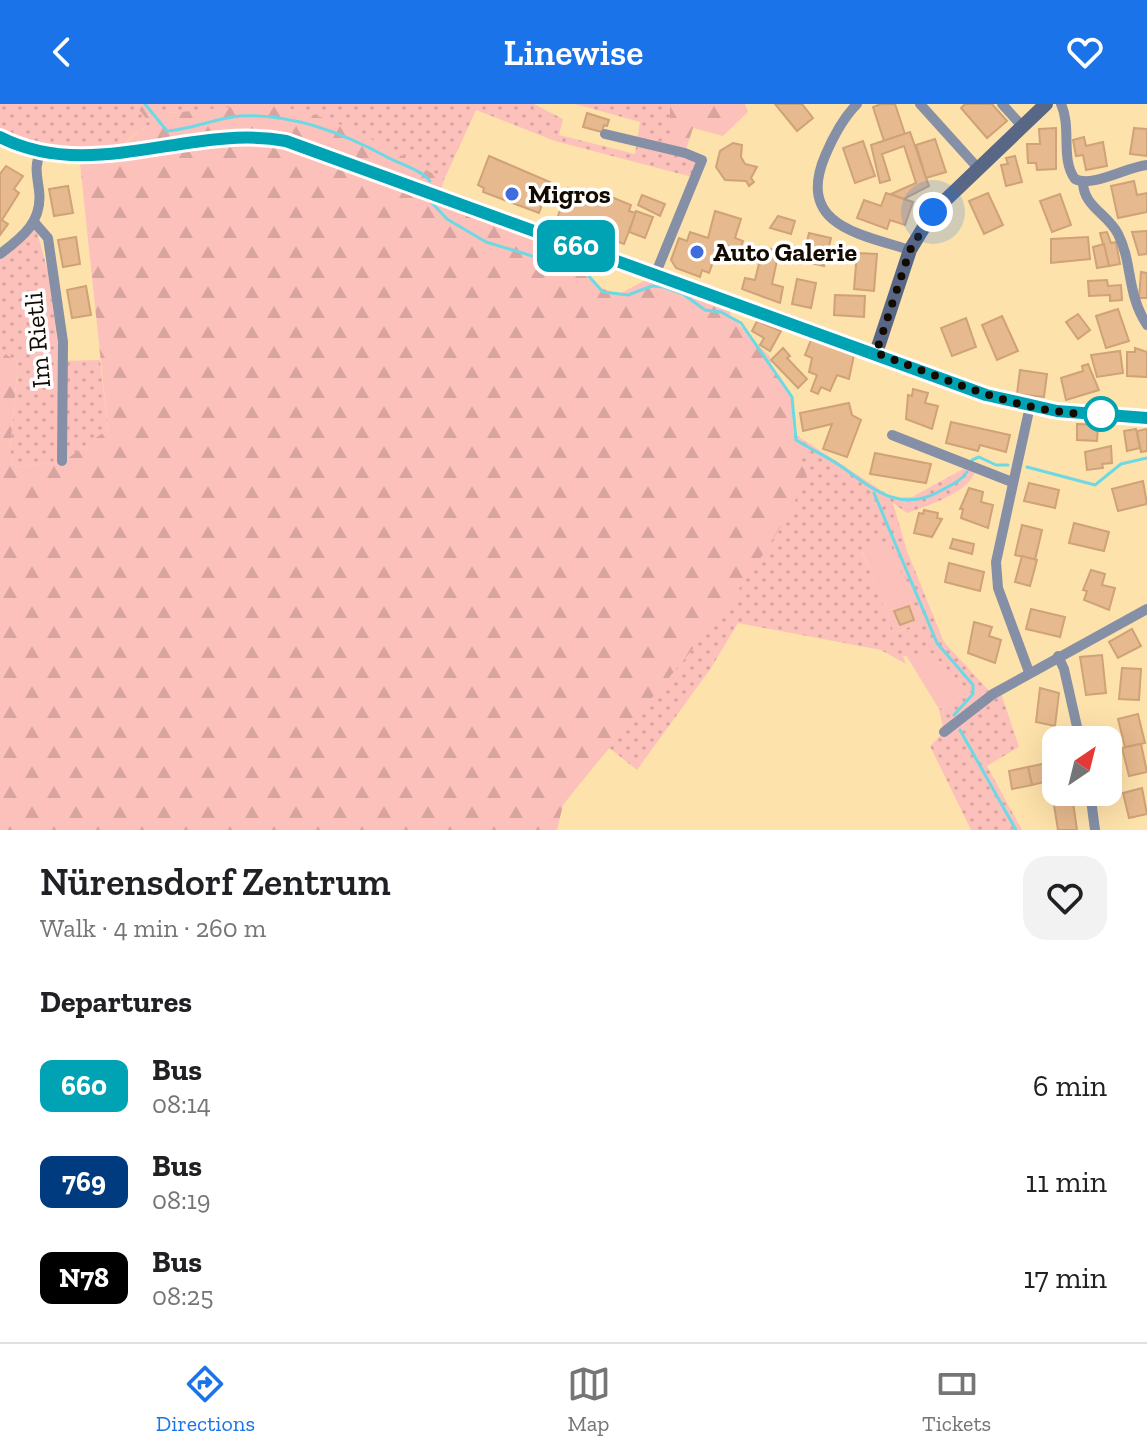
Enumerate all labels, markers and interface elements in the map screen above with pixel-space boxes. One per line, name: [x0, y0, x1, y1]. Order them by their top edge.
icon: back: [40, 30, 84, 74]
icon: heart: [1063, 30, 1107, 74]
text: Linewise: [504, 31, 643, 74]
place label: Migros: [528, 178, 611, 210]
marker: Migros: [503, 185, 521, 203]
your location: [913, 192, 953, 232]
line badge: 660: [530, 220, 622, 272]
text: 660: [553, 229, 599, 262]
place label: Auto Galerie: [713, 236, 858, 268]
marker: Auto Galerie: [688, 243, 706, 261]
street label: Im Rietli: [17, 291, 57, 389]
unlabelled marker: [1084, 397, 1118, 431]
north arrow: [1042, 726, 1122, 806]
map controls: [1042, 726, 1122, 806]
button: heart: [1023, 856, 1107, 940]
text: Nürensdorf Zentrum: [40, 859, 391, 905]
text: Walk · 4 min · 260 m: [40, 912, 266, 944]
text: Departures: [40, 984, 192, 1020]
text: Bus: [152, 1052, 202, 1088]
text: 6 min: [1033, 1068, 1107, 1104]
text: 660: [61, 1069, 107, 1102]
text: 08:14: [152, 1088, 211, 1120]
text: Bus: [152, 1148, 202, 1184]
text: 11 min: [1026, 1164, 1107, 1200]
text: 769: [62, 1165, 106, 1198]
text: 08:19: [152, 1184, 211, 1216]
text: Bus: [152, 1244, 202, 1280]
text: 17 min: [1024, 1260, 1107, 1296]
text: N78: [59, 1261, 109, 1294]
text: 08:25: [152, 1280, 214, 1312]
tab: Directions: [156, 1362, 255, 1437]
tab: Map: [567, 1362, 611, 1437]
tab: Tickets: [922, 1362, 991, 1437]

